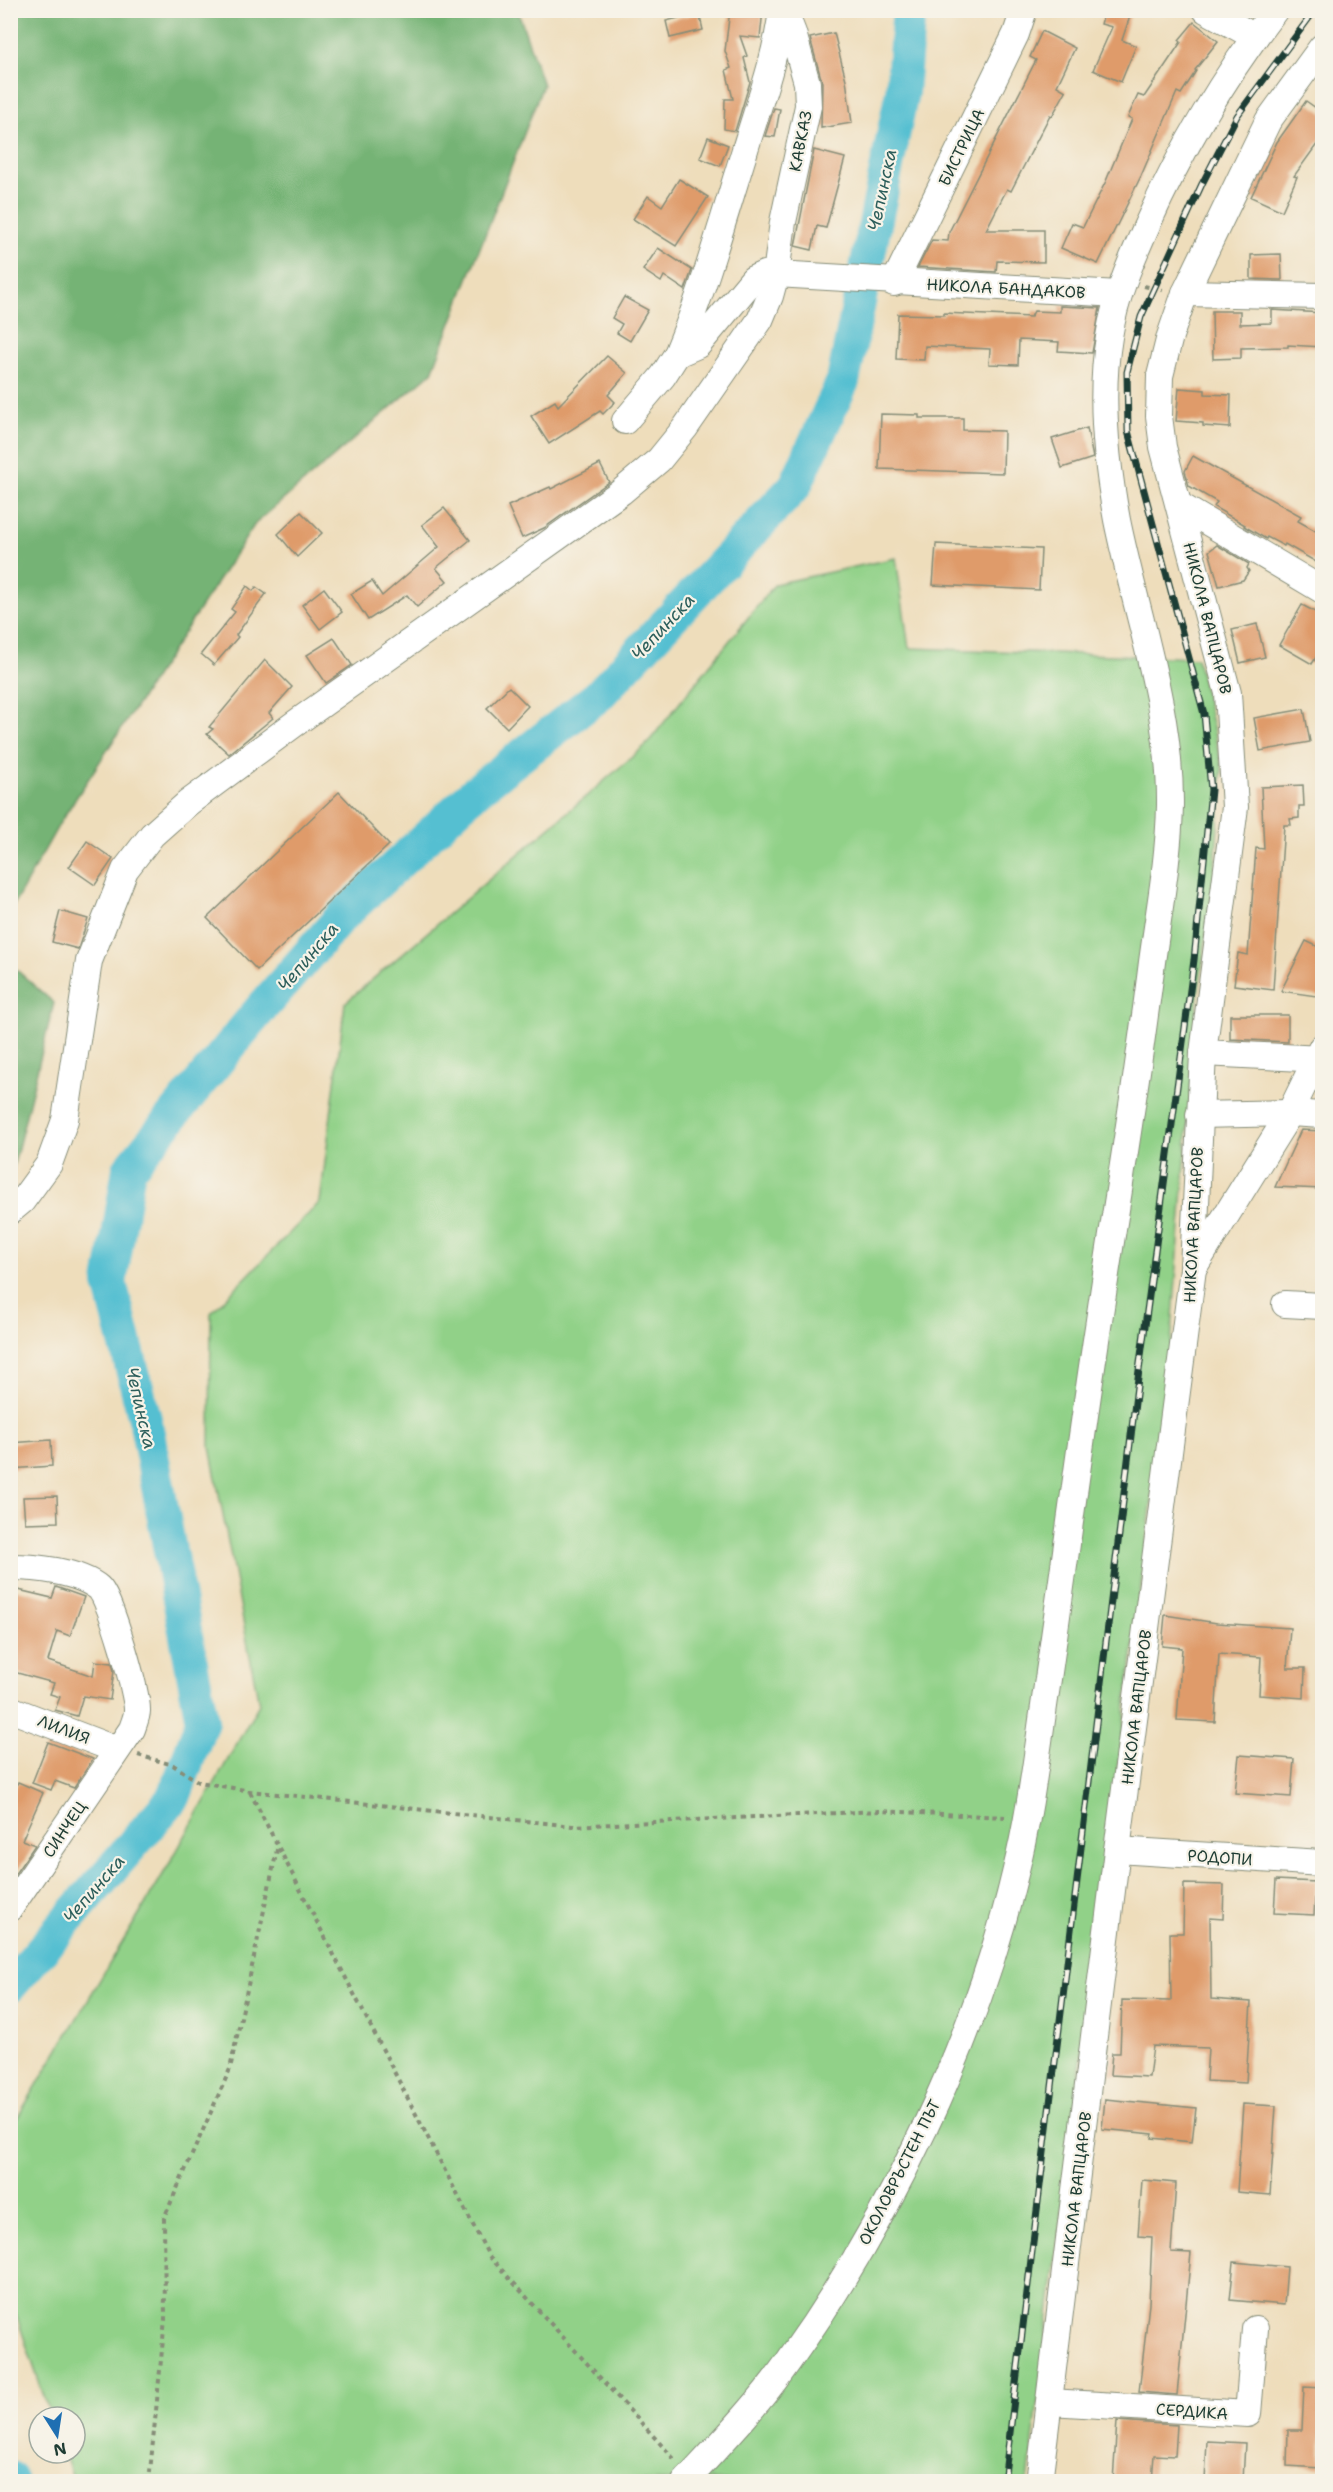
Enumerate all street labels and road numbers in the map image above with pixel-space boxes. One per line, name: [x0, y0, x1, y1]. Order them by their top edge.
street label: БИСТРИЦА: [934, 105, 989, 190]
street label: КАВКАЗ: [784, 109, 817, 173]
street label: НИКОЛА БАНДАКОВ: [926, 274, 1086, 303]
street label: НИКОЛА ВАПЦАРОВ: [1178, 540, 1237, 696]
street label: НИКОЛА ВАПЦАРОВ: [1179, 1147, 1208, 1304]
street label: НИКОЛА ВАПЦАРОВ: [1117, 1628, 1156, 1786]
street label: ЛИЛИЯ: [35, 1710, 93, 1749]
street label: СИНЧЕЦ: [38, 1797, 91, 1862]
street label: РОДОПИ: [1187, 1845, 1253, 1870]
street label: ОКОЛОВРЪСТЕН ПЪТ: [854, 2096, 945, 2248]
street label: НИКОЛА ВАПЦАРОВ: [1057, 2110, 1096, 2268]
street label: СЕРДИКА: [1155, 2399, 1229, 2424]

